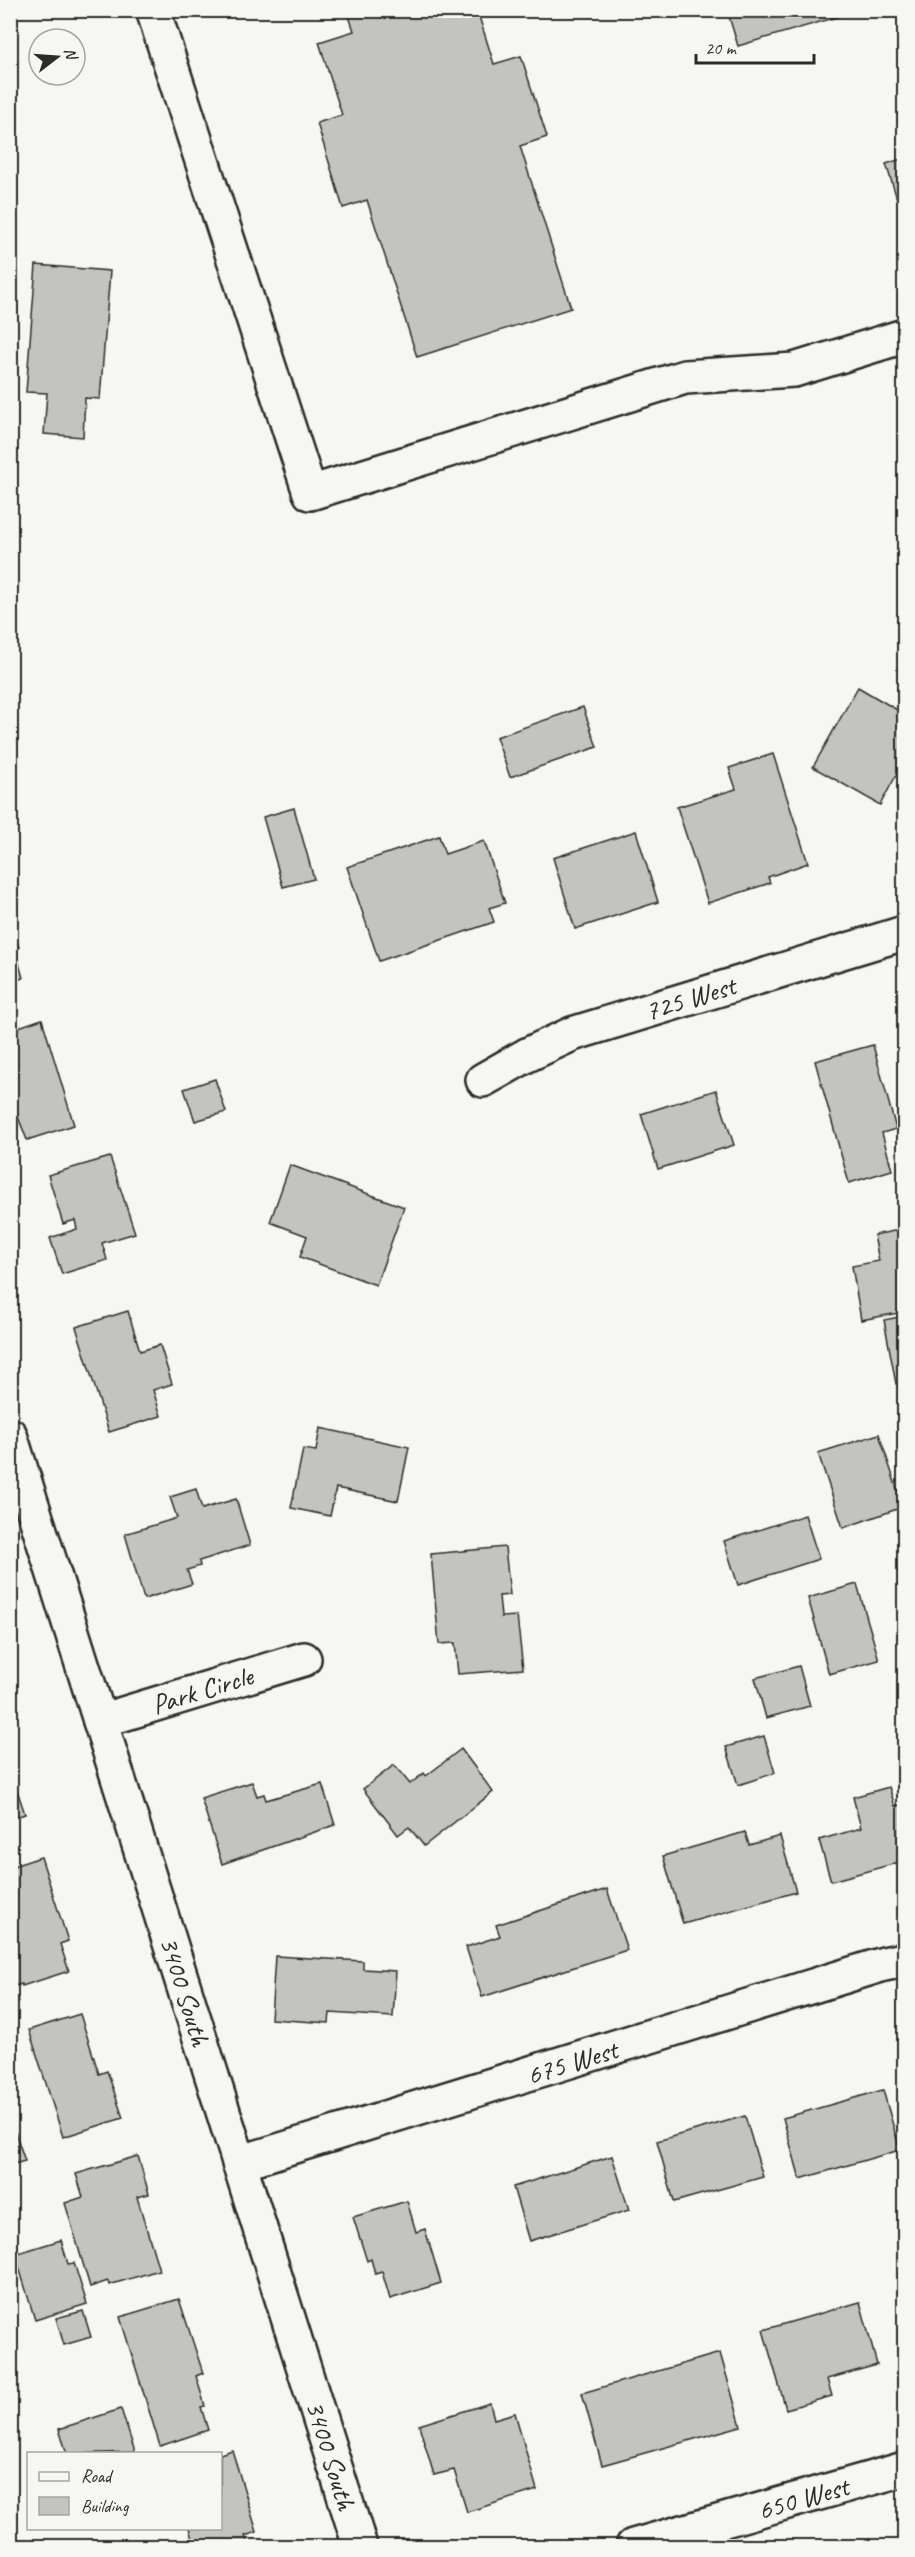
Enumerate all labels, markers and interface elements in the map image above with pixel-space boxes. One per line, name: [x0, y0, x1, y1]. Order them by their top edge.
north arrow: [27, 27, 87, 87]
scale bar: [696, 27, 814, 65]
text: 20 m: [705, 37, 738, 59]
text: N: [59, 45, 82, 64]
street label: 725 West: [640, 967, 742, 1028]
street label: Park Circle: [147, 1658, 259, 1722]
street label: 3400 South: [152, 1932, 219, 2051]
street label: 675 West: [522, 2031, 624, 2092]
street label: 3400 South: [298, 2396, 365, 2515]
legend: [27, 2452, 222, 2530]
text: Road: [81, 2465, 114, 2487]
street label: 650 West: [754, 2468, 855, 2528]
text: Building: [81, 2495, 130, 2517]

